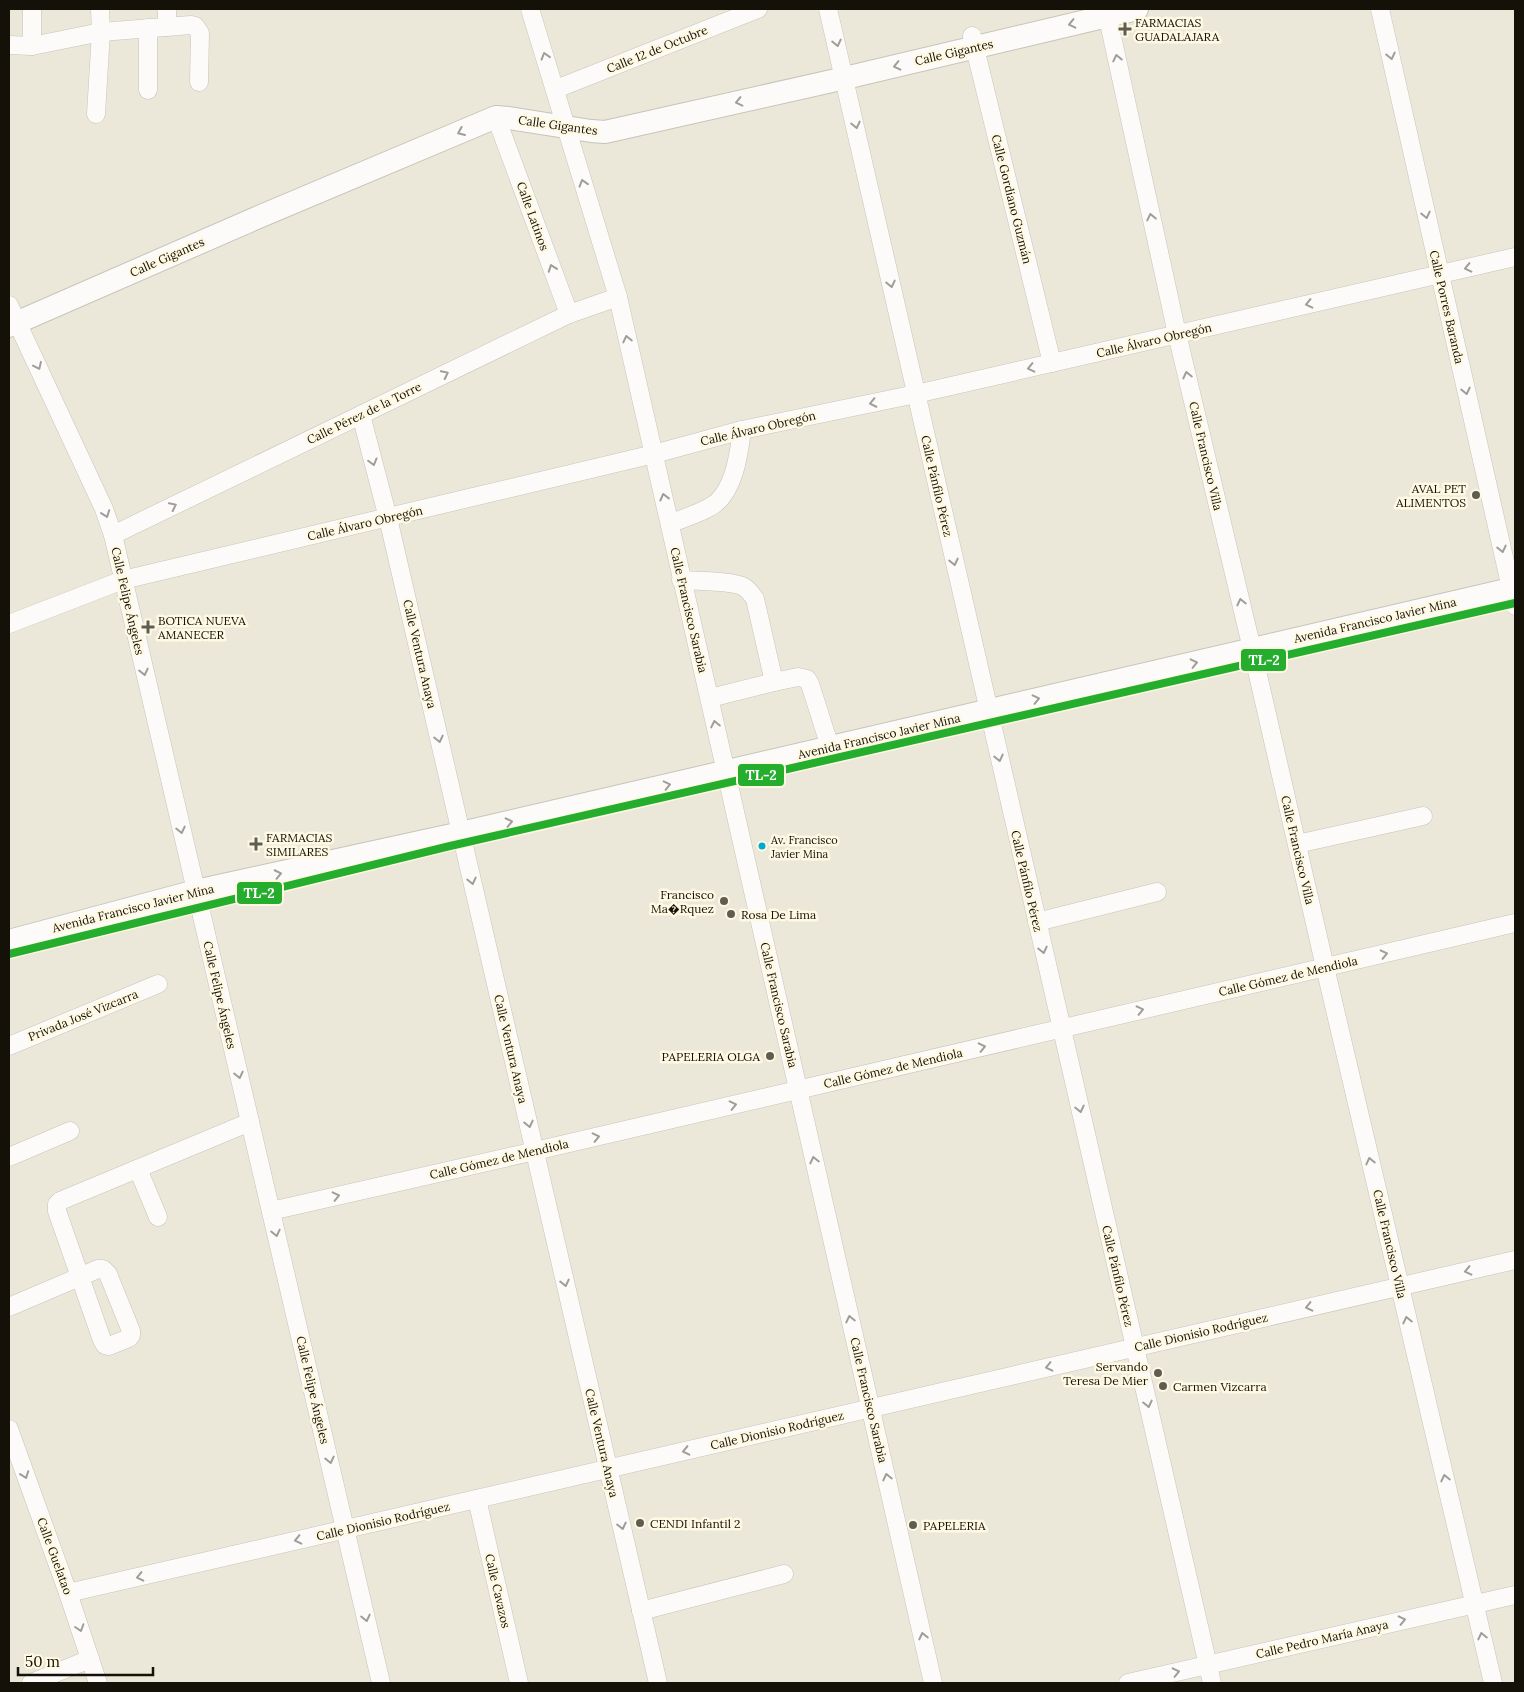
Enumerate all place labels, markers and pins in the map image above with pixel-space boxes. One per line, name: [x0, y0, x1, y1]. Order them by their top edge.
place label: FARMACIAS GUADALAJARA: [1135, 15, 1220, 44]
marker: FARMACIAS GUADALAJARA: [1119, 23, 1131, 35]
place label: AVAL PET ALIMENTOS: [1395, 481, 1466, 510]
marker: AVAL PET ALIMENTOS: [1470, 489, 1482, 501]
place label: BOTICA NUEVA AMANECER: [157, 613, 246, 642]
marker: BOTICA NUEVA AMANECER: [142, 621, 154, 633]
place label: FARMACIAS SIMILARES: [266, 830, 333, 859]
place label: Av. Francisco Javier Mina: [770, 833, 838, 861]
marker: FARMACIAS SIMILARES: [250, 838, 262, 850]
marker: Av. Francisco Javier Mina: [757, 841, 767, 851]
place label: Francisco Ma�Rquez: [651, 887, 714, 916]
marker: Francisco Ma�Rquez: [718, 895, 730, 907]
place label: Rosa De Lima: [741, 907, 816, 922]
marker: Rosa De Lima: [725, 908, 737, 920]
place label: PAPELERIA OLGA: [662, 1049, 760, 1064]
marker: PAPELERIA OLGA: [764, 1050, 776, 1062]
place label: Servando Teresa De Mier: [1063, 1359, 1149, 1388]
marker: Servando Teresa De Mier: [1152, 1367, 1164, 1379]
place label: Carmen Vizcarra: [1173, 1379, 1267, 1394]
marker: Carmen Vizcarra: [1157, 1380, 1169, 1392]
place label: CENDI Infantil 2: [650, 1516, 741, 1531]
marker: CENDI Infantil 2: [634, 1517, 646, 1529]
place label: PAPELERIA: [923, 1518, 986, 1533]
marker: PAPELERIA: [907, 1519, 919, 1531]

